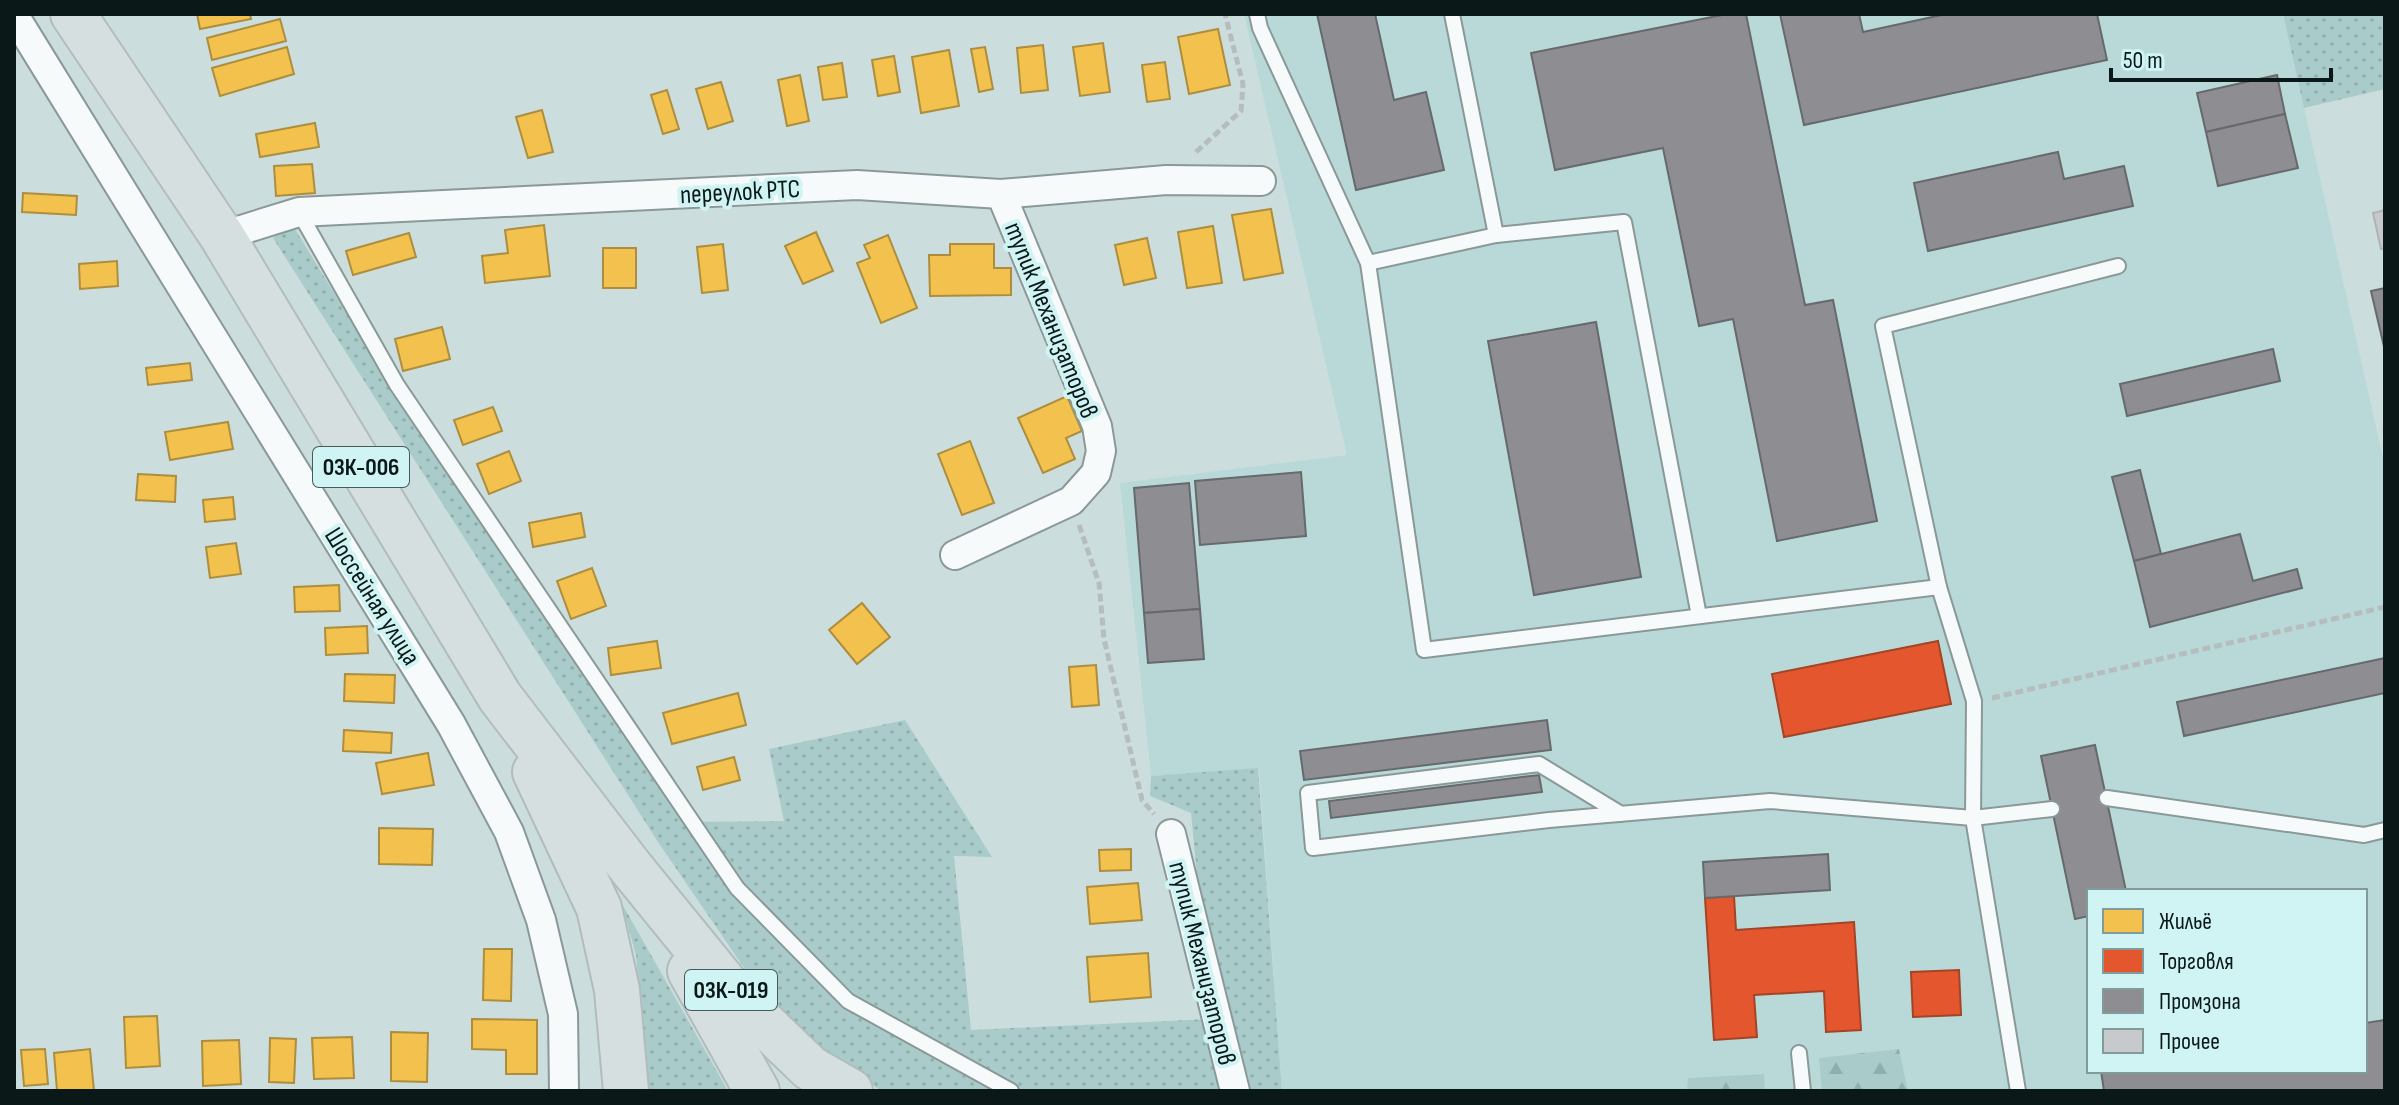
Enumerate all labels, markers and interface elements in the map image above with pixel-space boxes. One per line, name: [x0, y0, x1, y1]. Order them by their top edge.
scale bar: [2111, 32, 2331, 82]
text: 50 m: [2123, 46, 2163, 75]
street label: переулок РТС: [679, 174, 801, 211]
street label: тупик Механизаторов: [997, 218, 1104, 423]
road number: 03К-006: [313, 447, 409, 487]
street label: Шоссейная улица: [317, 522, 426, 671]
street label: тупик Механизаторов: [1161, 858, 1242, 1068]
legend: [2087, 889, 2367, 1073]
text: Жильё: [2159, 907, 2212, 936]
text: Торговля: [2159, 947, 2234, 976]
road number: 03К-019: [685, 970, 777, 1010]
text: Промзона: [2159, 987, 2241, 1016]
text: Прочее: [2159, 1027, 2220, 1056]

